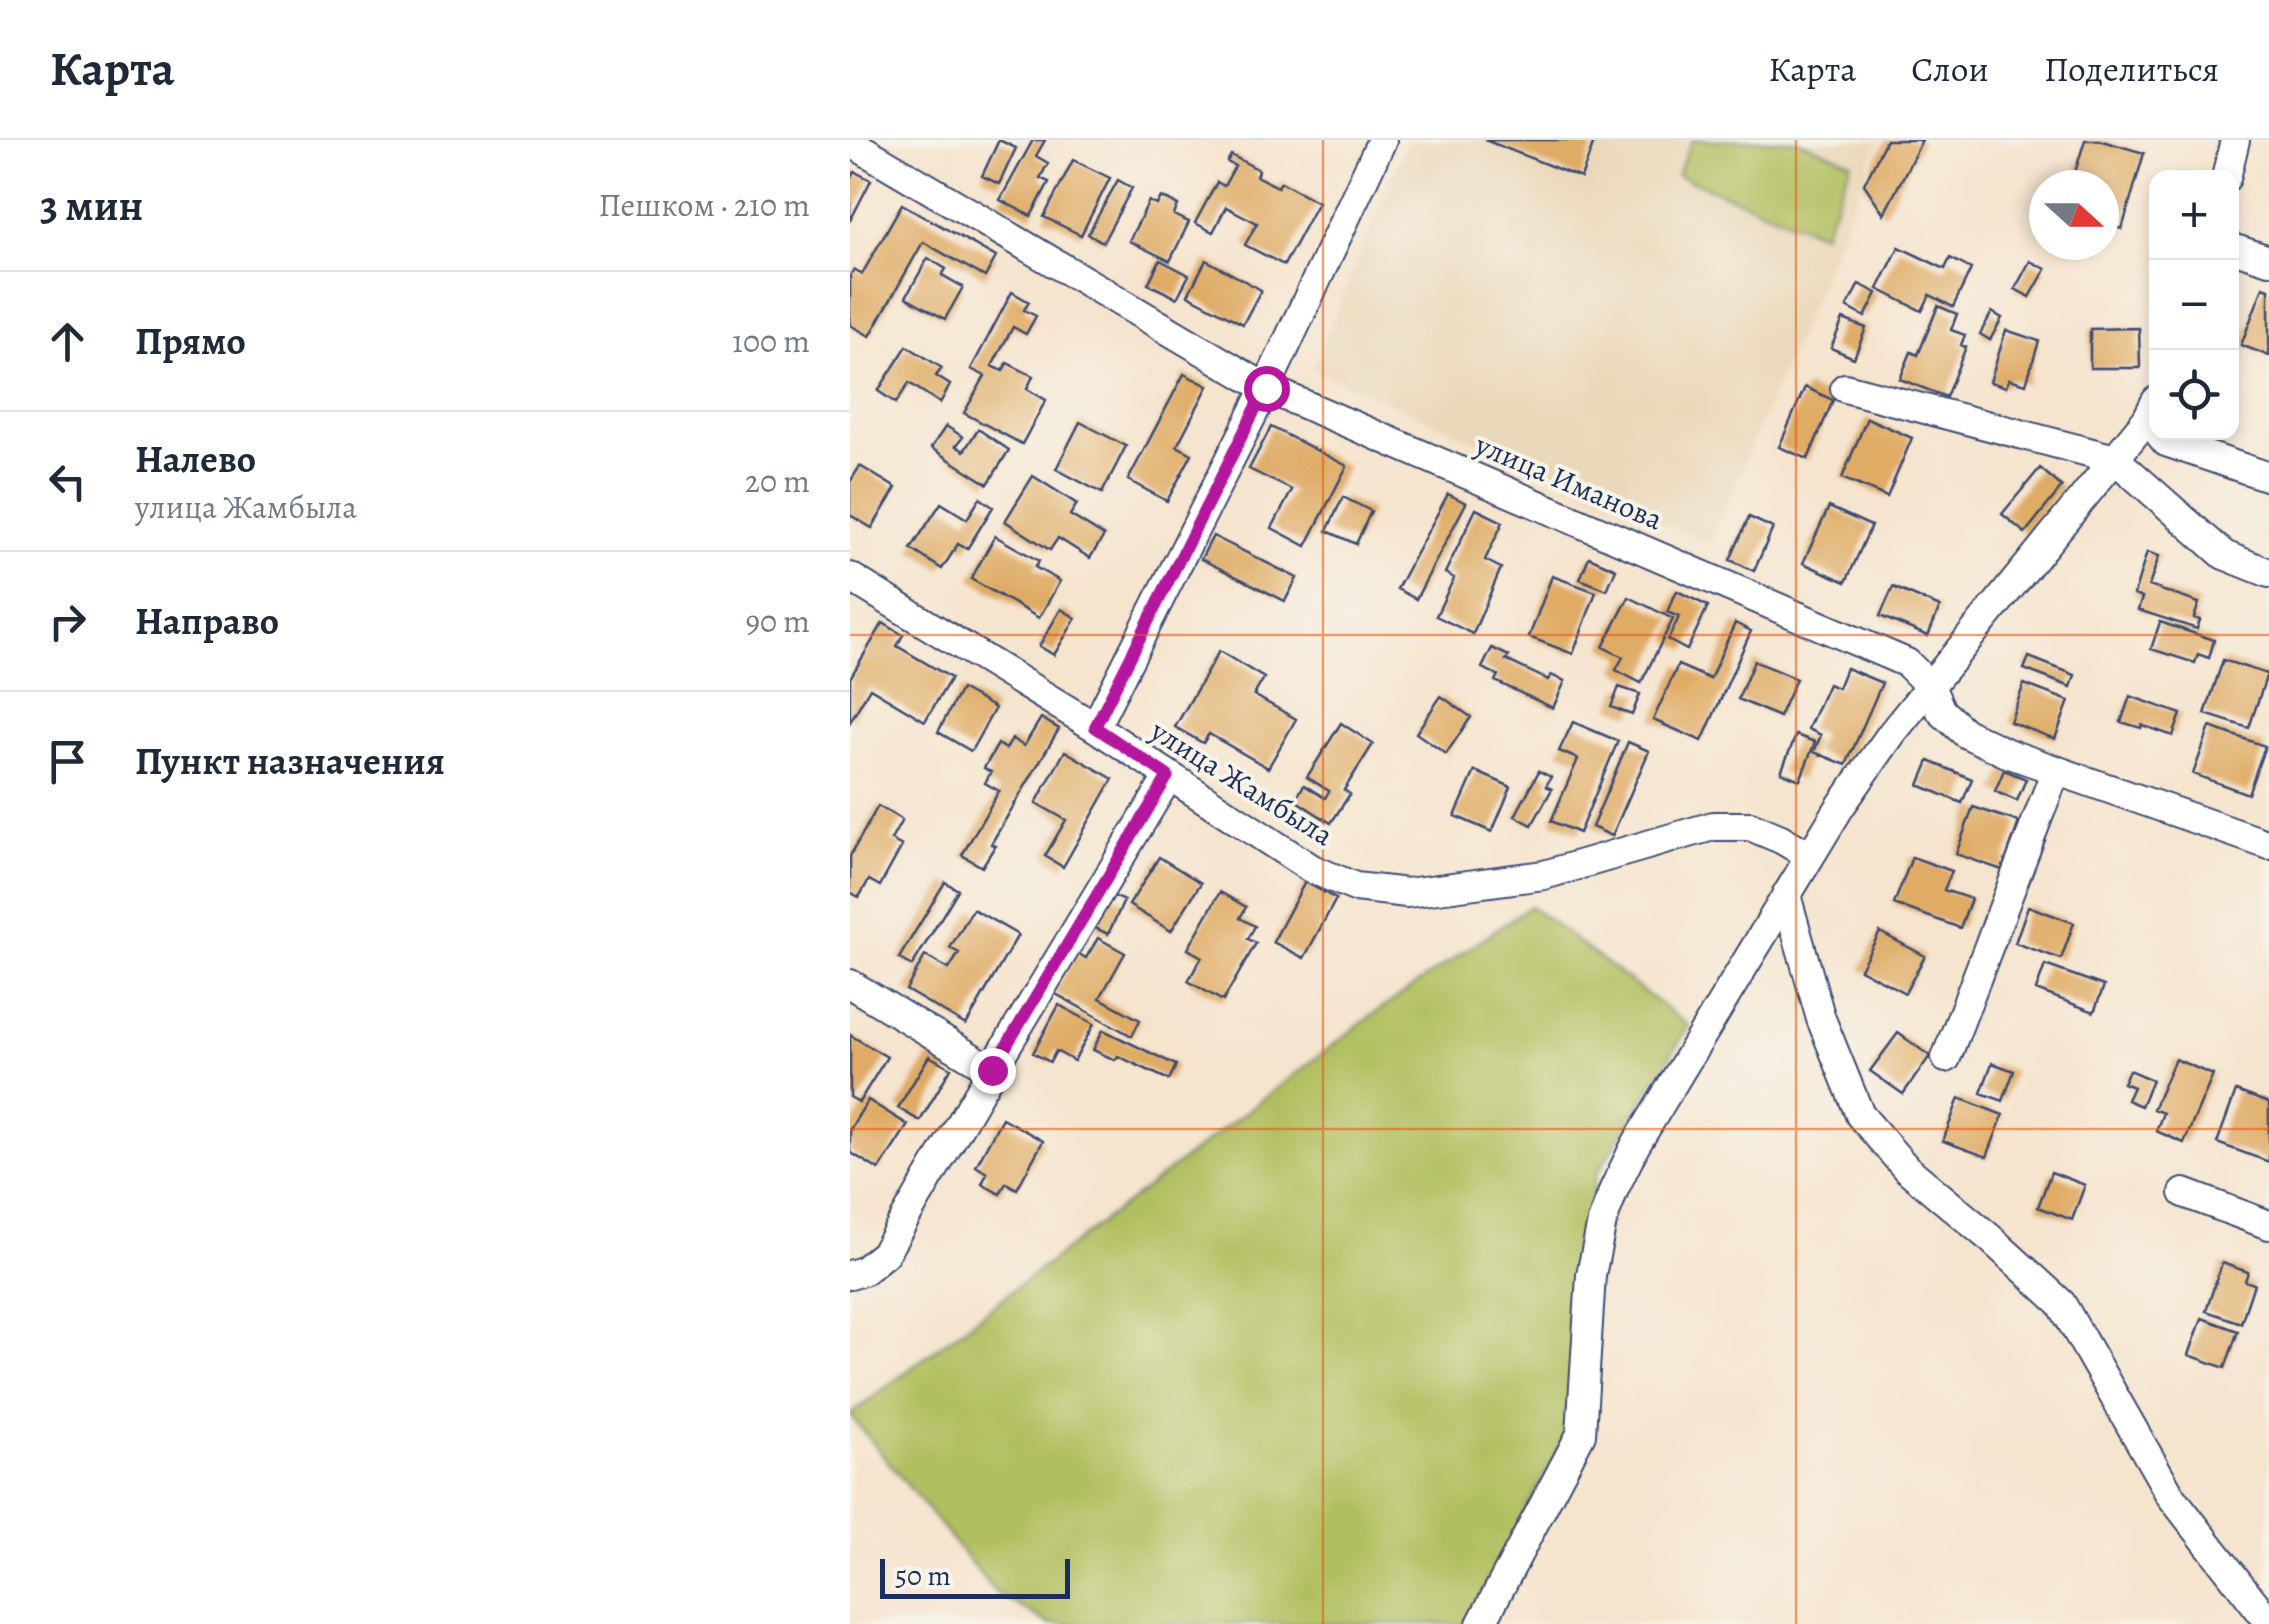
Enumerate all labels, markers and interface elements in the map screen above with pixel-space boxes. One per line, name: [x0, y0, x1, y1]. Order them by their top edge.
text: Карта: [50, 36, 175, 102]
text: Карта: [1768, 45, 1856, 93]
text: Слои: [1911, 45, 1989, 93]
text: Поделиться: [2044, 45, 2219, 93]
north arrow: [2029, 170, 2119, 260]
map controls: [2149, 170, 2239, 440]
button: +: [2149, 170, 2239, 260]
text: 3 мин: [40, 177, 143, 234]
text: Пешком · 210 m: [598, 183, 810, 227]
button: −: [2149, 260, 2239, 350]
icon: ahead: [40, 314, 95, 369]
text: Прямо: [135, 315, 246, 367]
text: 100 m: [732, 319, 810, 363]
button: locate: [2149, 350, 2239, 440]
route start: [1244, 366, 1290, 412]
street label: улица Иманова: [1468, 424, 1669, 539]
text: Налево: [135, 433, 256, 485]
icon: left: [40, 454, 95, 509]
text: 20 m: [745, 459, 810, 503]
text: улица Жамбыла: [135, 485, 357, 529]
icon: right: [40, 594, 95, 649]
text: Направо: [135, 595, 279, 647]
text: 90 m: [745, 599, 810, 643]
street label: улица Жамбыла: [1142, 710, 1341, 855]
icon: arrive: [40, 734, 95, 789]
text: Пункт назначения: [135, 735, 445, 787]
route end: [970, 1048, 1016, 1094]
scale bar: [880, 1554, 1070, 1598]
text: 50 m: [895, 1557, 951, 1595]

